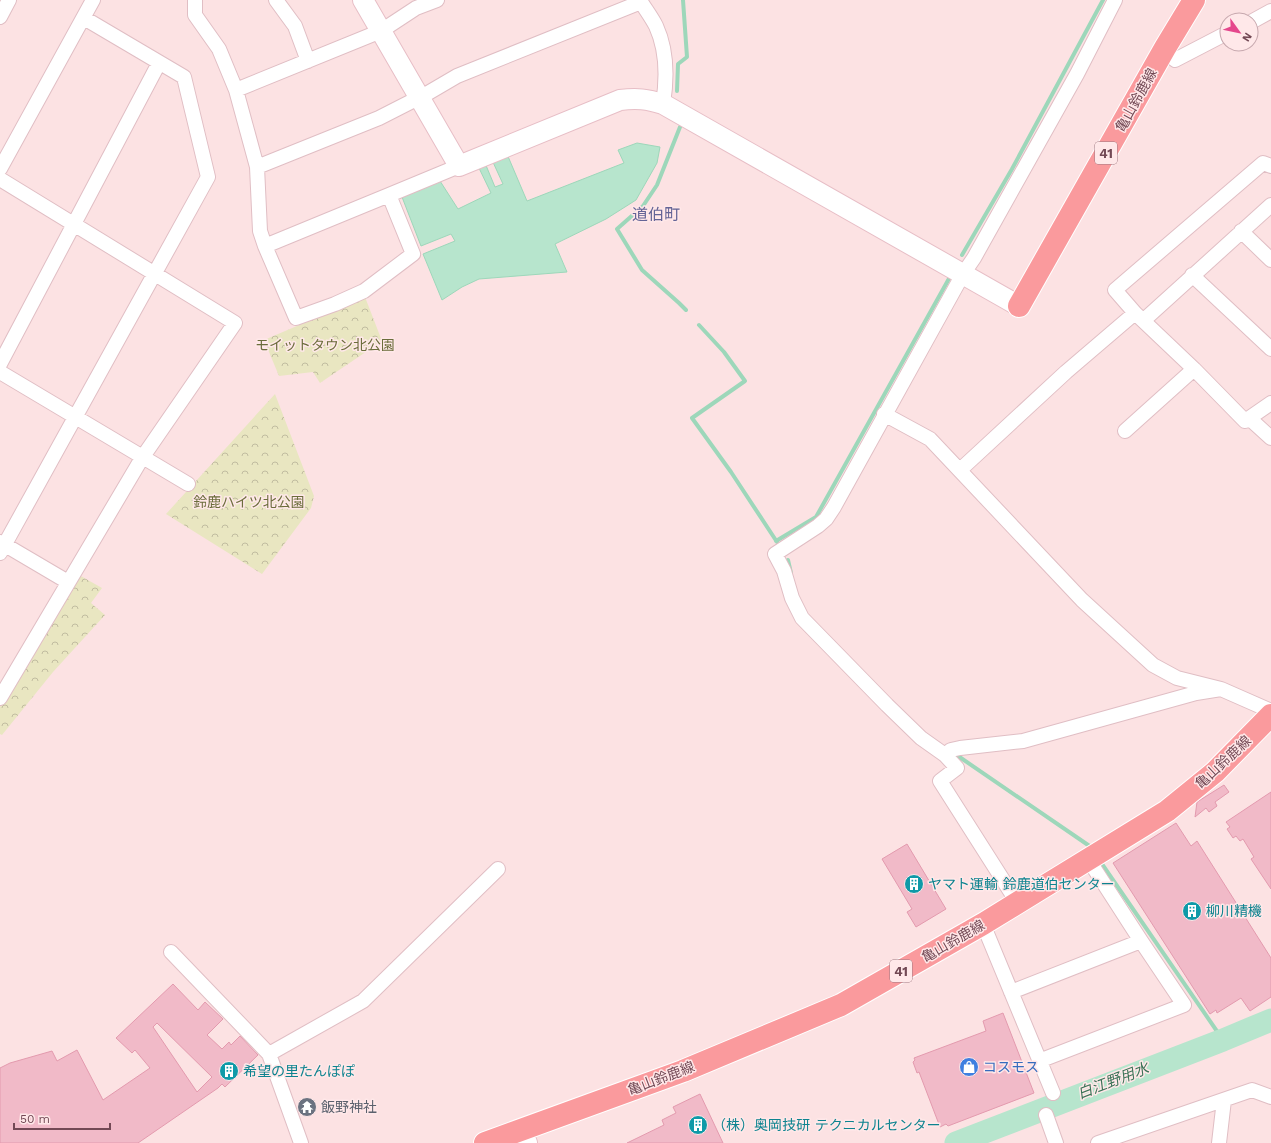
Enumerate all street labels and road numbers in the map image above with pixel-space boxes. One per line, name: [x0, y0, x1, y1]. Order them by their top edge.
street label: 亀山鈴鹿線: [1112, 66, 1160, 134]
road number: 41: [1095, 142, 1117, 164]
street label: 亀山鈴鹿線: [1192, 732, 1254, 792]
street label: 亀山鈴鹿線: [919, 917, 987, 965]
road number: 41: [890, 960, 912, 982]
street label: 亀山鈴鹿線: [625, 1058, 697, 1098]

